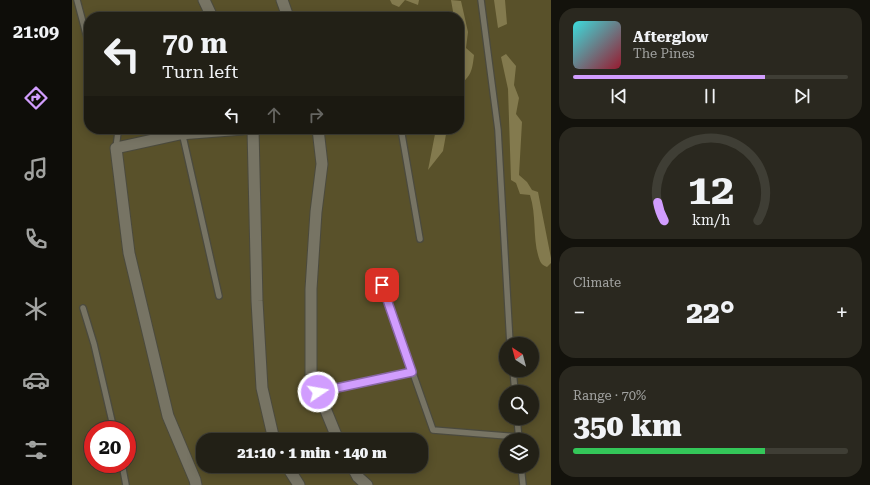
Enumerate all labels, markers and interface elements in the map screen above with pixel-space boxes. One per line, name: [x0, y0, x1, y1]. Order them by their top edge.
text: 21:09: [13, 21, 59, 42]
text: 70 m: [162, 27, 227, 60]
icon: left: [96, 28, 148, 80]
text: Afterglow: [633, 28, 708, 46]
text: The Pines: [633, 46, 695, 61]
text: Turn left: [162, 61, 238, 82]
icon: directions: [22, 84, 50, 112]
icon: previous: [608, 85, 630, 107]
icon: pause: [699, 85, 721, 107]
icon: next: [791, 85, 813, 107]
icon: left: [221, 104, 243, 126]
icon: ahead: [263, 104, 285, 126]
icon: right: [305, 104, 327, 126]
icon: music: [22, 155, 50, 183]
text: 12: [687, 165, 734, 214]
text: km/h: [691, 211, 730, 227]
icon: phone: [22, 225, 50, 253]
pin: [365, 268, 399, 302]
icon: arrive: [371, 274, 393, 296]
text: Climate: [573, 275, 621, 290]
icon: climate: [22, 295, 50, 323]
text: 22°: [686, 295, 735, 330]
text: −: [573, 300, 585, 325]
text: +: [836, 300, 848, 325]
north arrow: [499, 337, 539, 377]
map controls: [499, 337, 539, 473]
icon: car: [22, 366, 50, 394]
position arrow: [297, 371, 339, 413]
button: search: [499, 385, 539, 425]
text: Range · 70%: [573, 388, 646, 403]
text: 350 km: [573, 408, 682, 443]
speed limit sign: 20: [84, 421, 136, 473]
button: layers: [499, 433, 539, 473]
icon: filters: [22, 436, 50, 464]
text: 21:10 · 1 min · 140 m: [237, 444, 387, 462]

